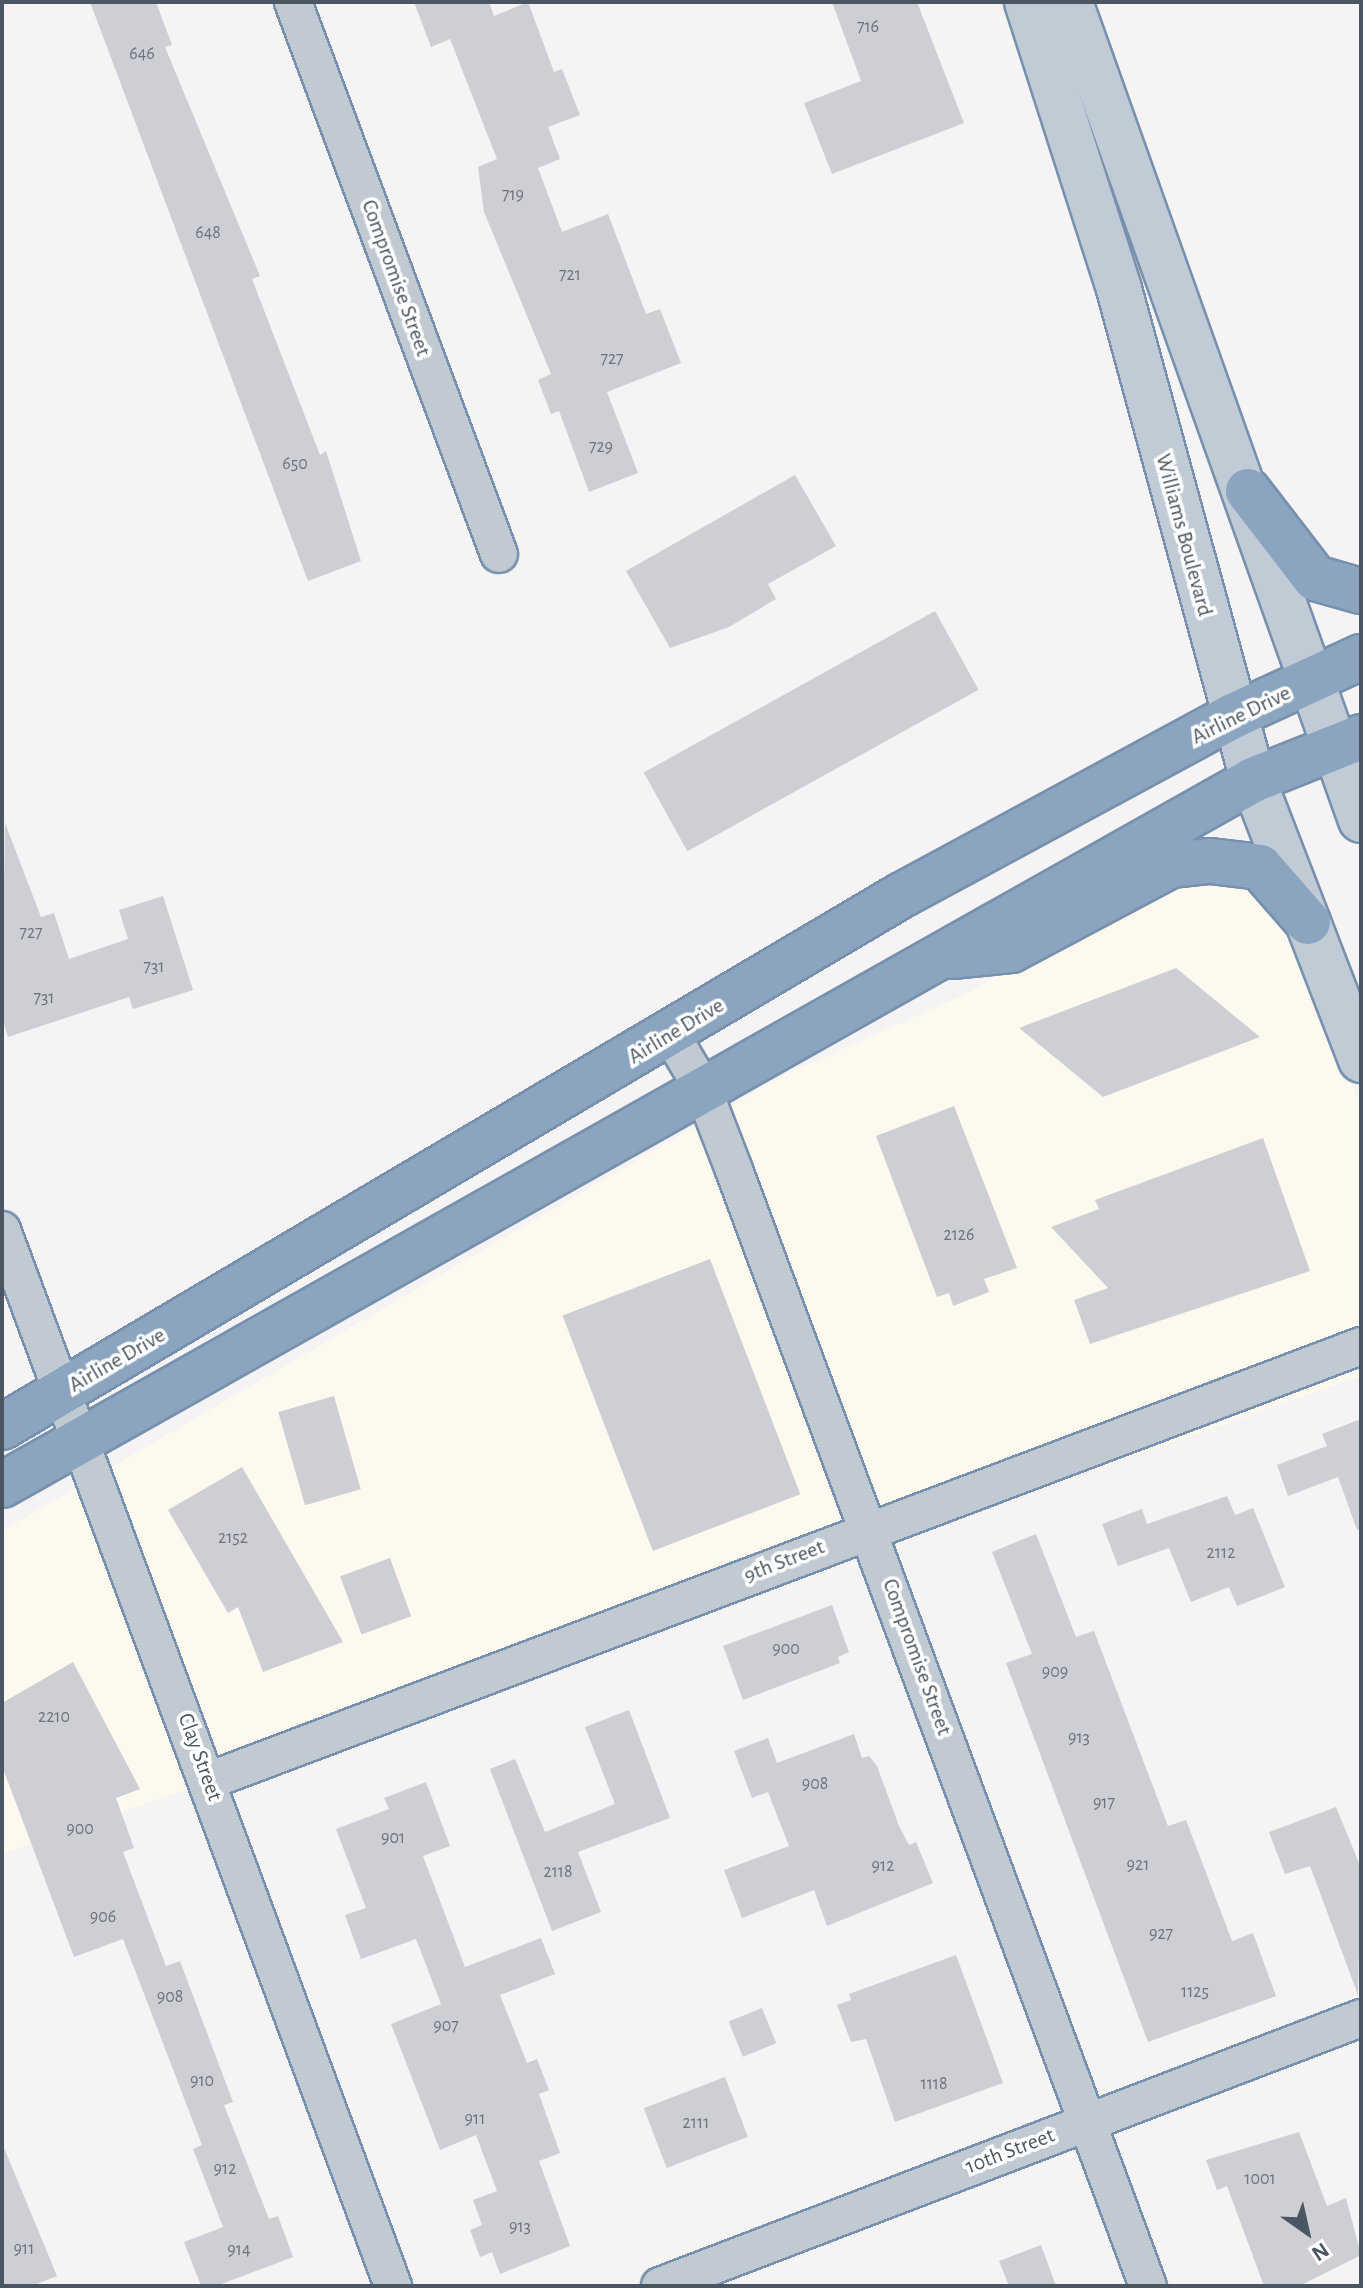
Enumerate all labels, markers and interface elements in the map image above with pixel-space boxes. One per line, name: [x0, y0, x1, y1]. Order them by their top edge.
house number: 716: [857, 16, 879, 38]
house number: 646: [129, 43, 155, 65]
house number: 719: [502, 184, 524, 206]
street label: Compromise Street: [355, 196, 437, 360]
house number: 648: [195, 222, 221, 244]
house number: 721: [559, 264, 581, 286]
house number: 727: [600, 348, 624, 370]
house number: 729: [589, 436, 613, 458]
street label: Williams Boulevard: [1150, 451, 1218, 619]
house number: 650: [282, 453, 308, 475]
street label: Airline Drive: [1187, 680, 1295, 750]
house number: 727: [19, 922, 43, 944]
house number: 731: [143, 956, 165, 978]
house number: 731: [33, 987, 55, 1009]
street label: Airline Drive: [623, 992, 729, 1070]
house number: 2126: [943, 1224, 975, 1246]
street label: Airline Drive: [64, 1322, 170, 1398]
house number: 2152: [218, 1527, 248, 1549]
street label: 9th Street: [740, 1534, 828, 1588]
house number: 2112: [1207, 1542, 1235, 1564]
street label: Compromise Street: [876, 1575, 958, 1739]
house number: 900: [772, 1638, 800, 1660]
house number: 909: [1042, 1661, 1068, 1683]
house number: 2210: [38, 1706, 70, 1728]
street label: Clay Street: [172, 1709, 228, 1805]
house number: 913: [1068, 1727, 1090, 1749]
house number: 908: [802, 1773, 828, 1795]
house number: 917: [1093, 1792, 1115, 1814]
house number: 900: [66, 1818, 94, 1840]
house number: 901: [381, 1827, 405, 1849]
house number: 921: [1127, 1854, 1149, 1876]
house number: 912: [872, 1855, 894, 1877]
house number: 2118: [543, 1861, 573, 1883]
house number: 906: [90, 1906, 116, 1928]
house number: 927: [1149, 1923, 1173, 1945]
house number: 1125: [1181, 1981, 1209, 2003]
house number: 908: [157, 1986, 183, 2008]
house number: 907: [433, 2015, 459, 2037]
house number: 910: [190, 2070, 214, 2092]
house number: 1118: [920, 2073, 948, 2095]
house number: 911: [465, 2108, 485, 2130]
house number: 2111: [683, 2112, 709, 2134]
street label: 10th Street: [962, 2122, 1058, 2180]
house number: 912: [214, 2158, 236, 2180]
house number: 1001: [1244, 2168, 1276, 2190]
north arrow: [1267, 2192, 1347, 2272]
house number: 913: [509, 2216, 531, 2238]
house number: 911: [14, 2238, 34, 2260]
text: N: [1308, 2238, 1333, 2265]
house number: 914: [227, 2239, 251, 2261]

